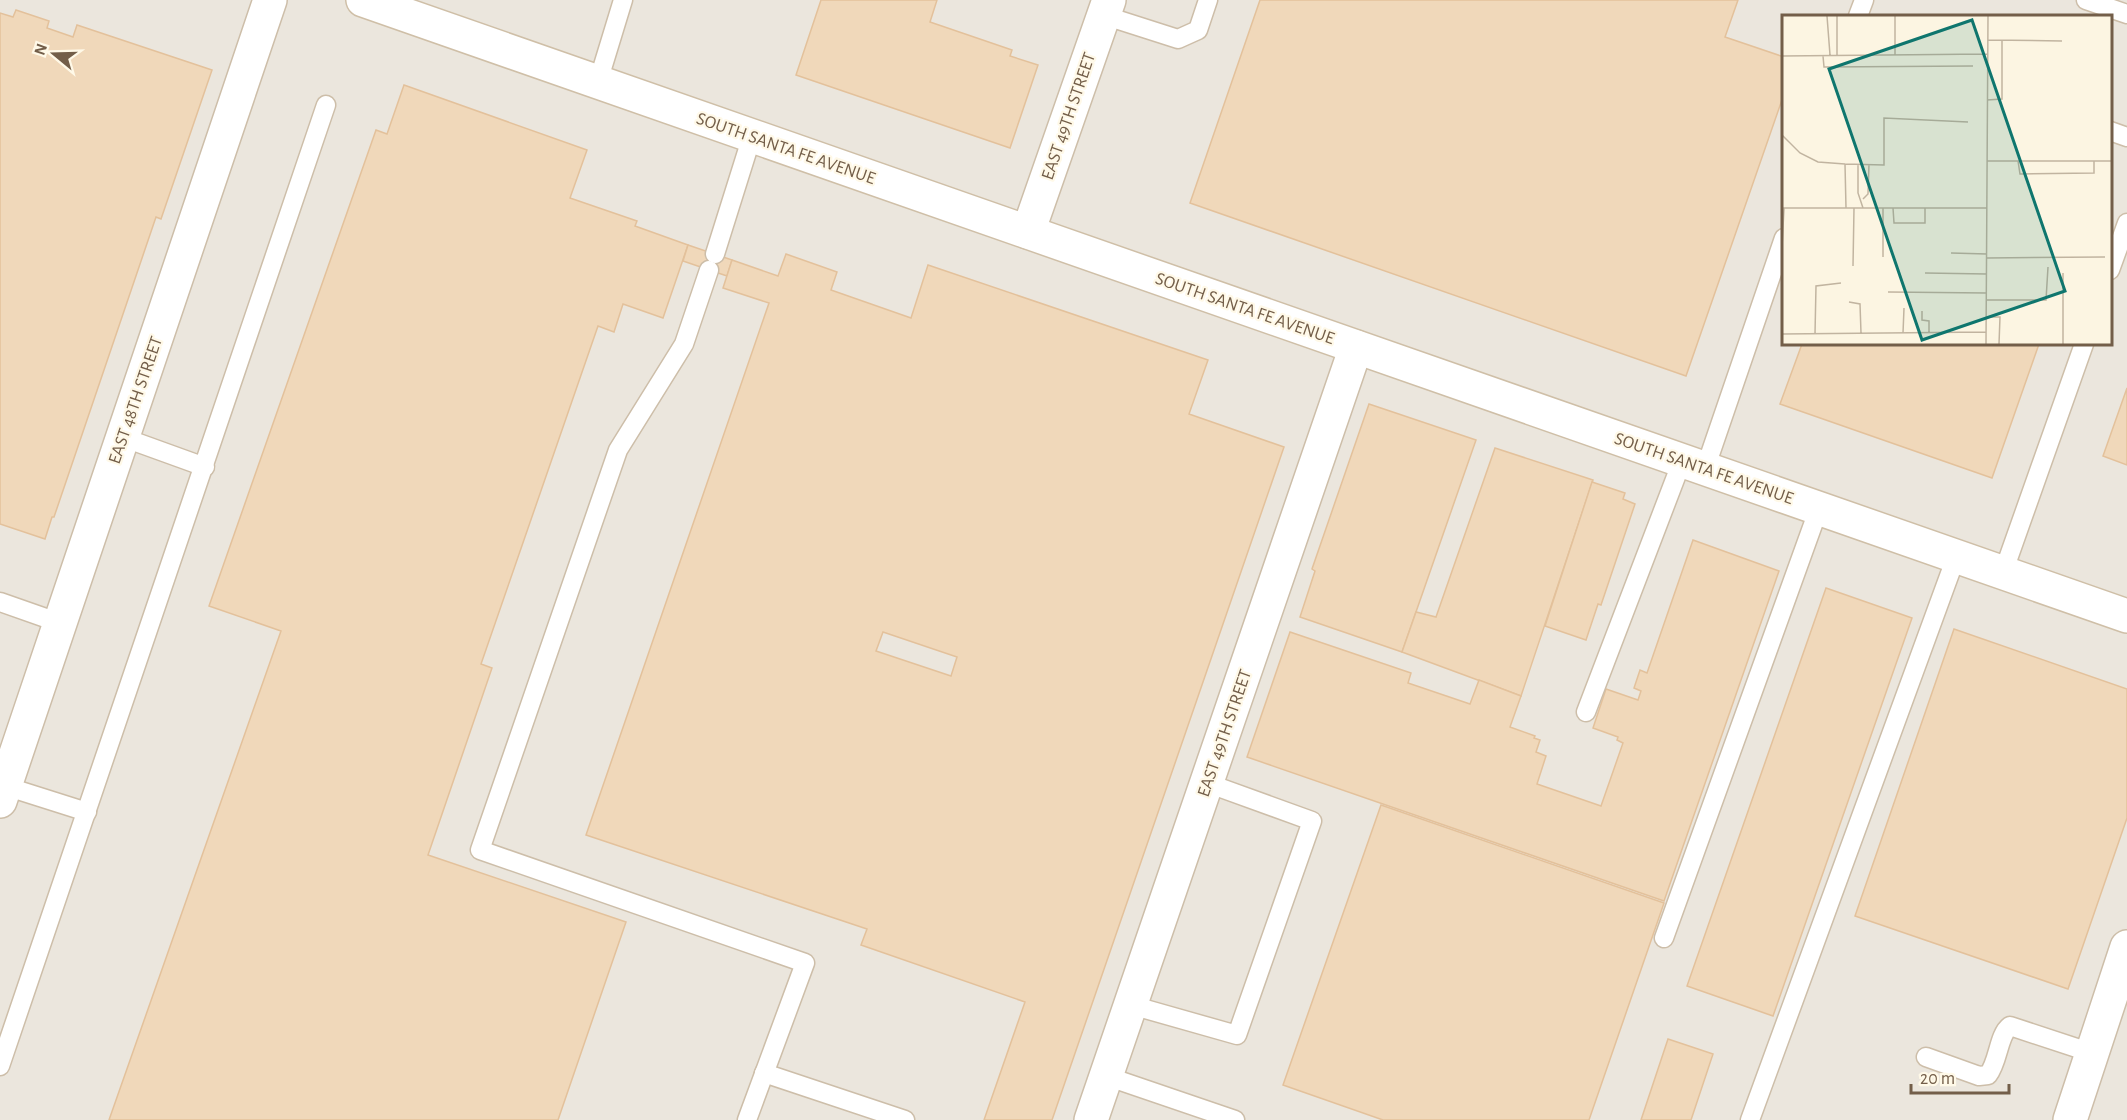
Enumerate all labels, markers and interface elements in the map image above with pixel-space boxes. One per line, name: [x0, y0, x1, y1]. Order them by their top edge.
inset map: [1782, 15, 2112, 345]
north arrow: [24, 24, 84, 84]
text: N: [31, 42, 50, 57]
street label: EAST 49TH STREET: [1039, 50, 1099, 182]
street label: SOUTH SANTA FE AVENUE: [694, 110, 878, 188]
street label: SOUTH SANTA FE AVENUE: [1153, 270, 1337, 348]
street label: EAST 48TH STREET: [106, 334, 166, 466]
street label: SOUTH SANTA FE AVENUE: [1612, 430, 1796, 508]
street label: EAST 49TH STREET: [1195, 667, 1255, 799]
scale bar: [1911, 1057, 2008, 1095]
text: 20 m: [1920, 1070, 1955, 1088]

